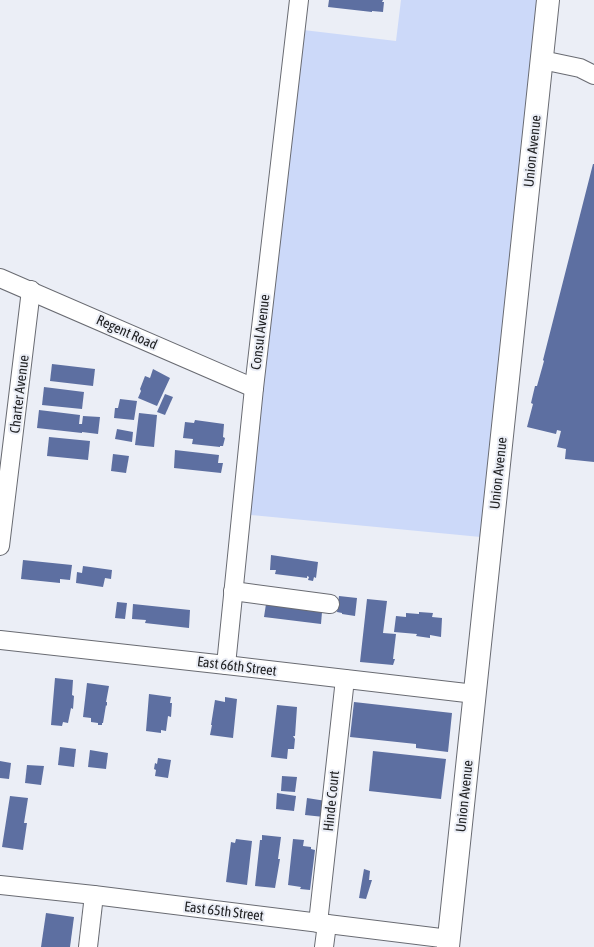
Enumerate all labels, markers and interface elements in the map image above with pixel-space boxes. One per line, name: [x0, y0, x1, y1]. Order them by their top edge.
street label: Union Avenue: [520, 114, 544, 188]
street label: Consul Avenue: [247, 293, 273, 371]
street label: Regent Road: [94, 311, 160, 353]
street label: Charter Avenue: [6, 354, 32, 434]
street label: Union Avenue: [486, 436, 510, 510]
street label: East 66th Street: [196, 653, 278, 679]
street label: Union Avenue: [452, 759, 476, 833]
street label: Hinde Court: [320, 770, 342, 832]
street label: East 65th Street: [183, 898, 265, 924]

